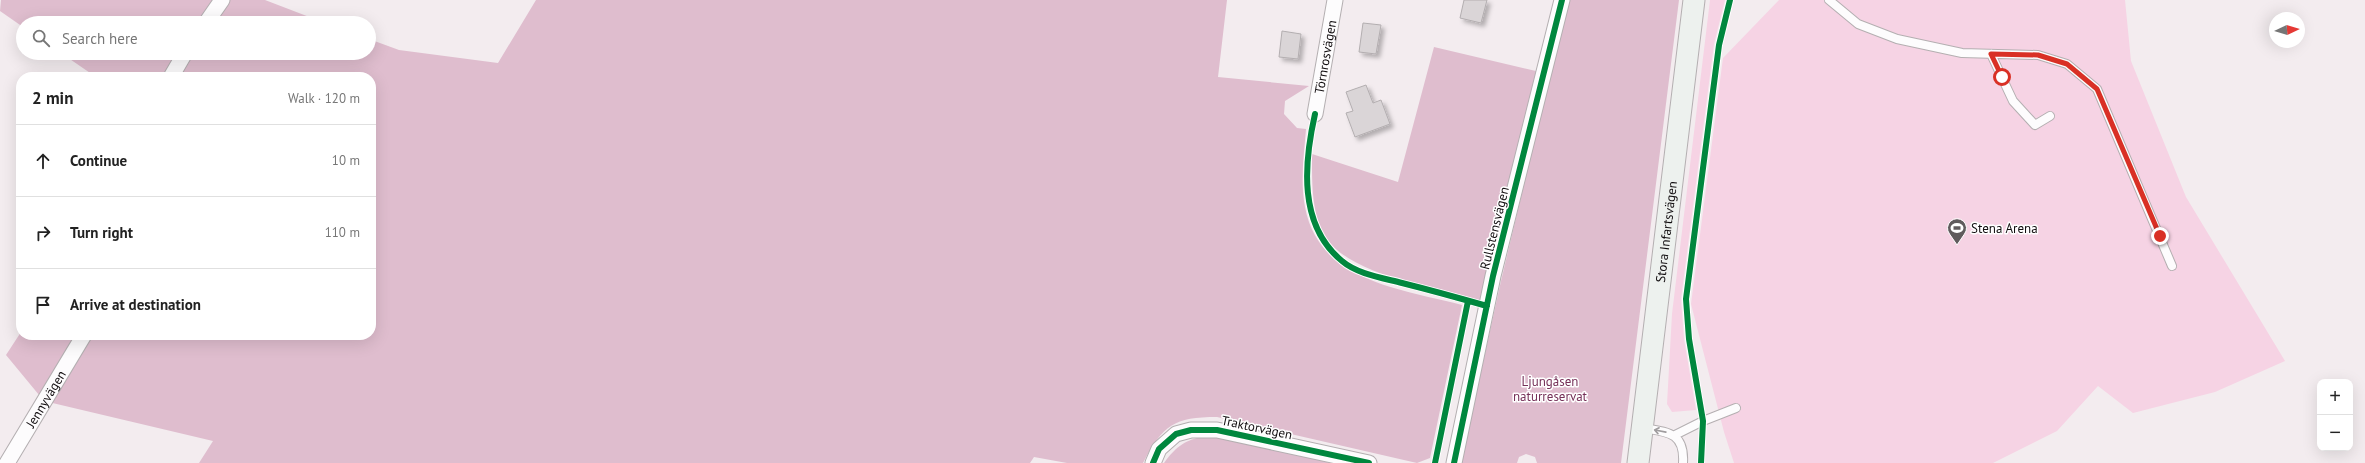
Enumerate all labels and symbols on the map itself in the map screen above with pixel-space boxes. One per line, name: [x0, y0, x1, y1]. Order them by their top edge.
north arrow: [2269, 12, 2305, 48]
street label: Törnrosvägen: [1311, 19, 1340, 95]
route start: [1993, 68, 2011, 86]
street label: Stora Infartsvägen: [1652, 180, 1681, 283]
street label: Rullstensvägen: [1476, 185, 1513, 271]
sports icon: Stena Arena: [1946, 217, 1968, 245]
place label: Stena Arena: [1971, 220, 2038, 237]
route end: [2151, 227, 2169, 245]
street label: Jennyvägen: [22, 367, 70, 432]
park label: Ljungåsen naturreservat: [1513, 373, 1588, 405]
street label: Traktorvägen: [1220, 412, 1294, 443]
one-way arrow: [1654, 427, 1667, 435]

